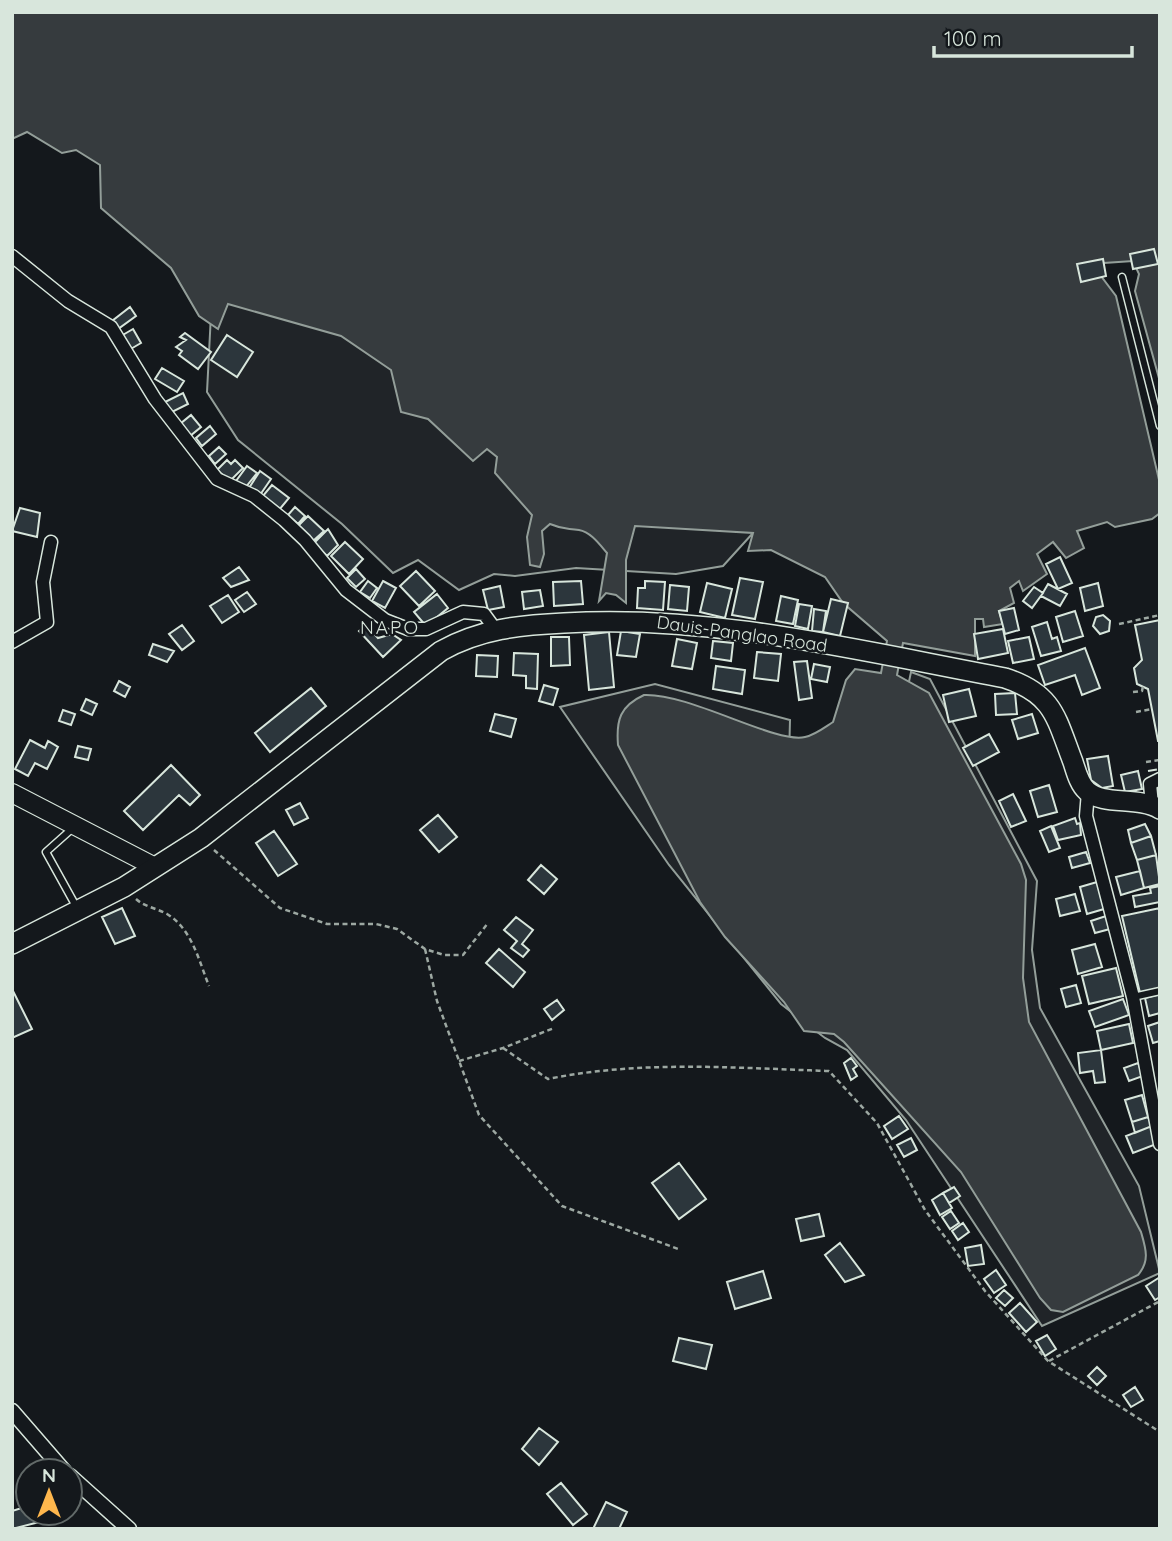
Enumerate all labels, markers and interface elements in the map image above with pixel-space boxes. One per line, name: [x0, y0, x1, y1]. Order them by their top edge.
scale bar: [934, 14, 1132, 58]
text: 100 m: [944, 25, 1002, 51]
street label: Dauis-Panglao Road: [655, 610, 829, 657]
district label: NAPO: [360, 615, 420, 639]
north arrow: [14, 1457, 84, 1527]
text: N: [42, 1463, 56, 1487]

